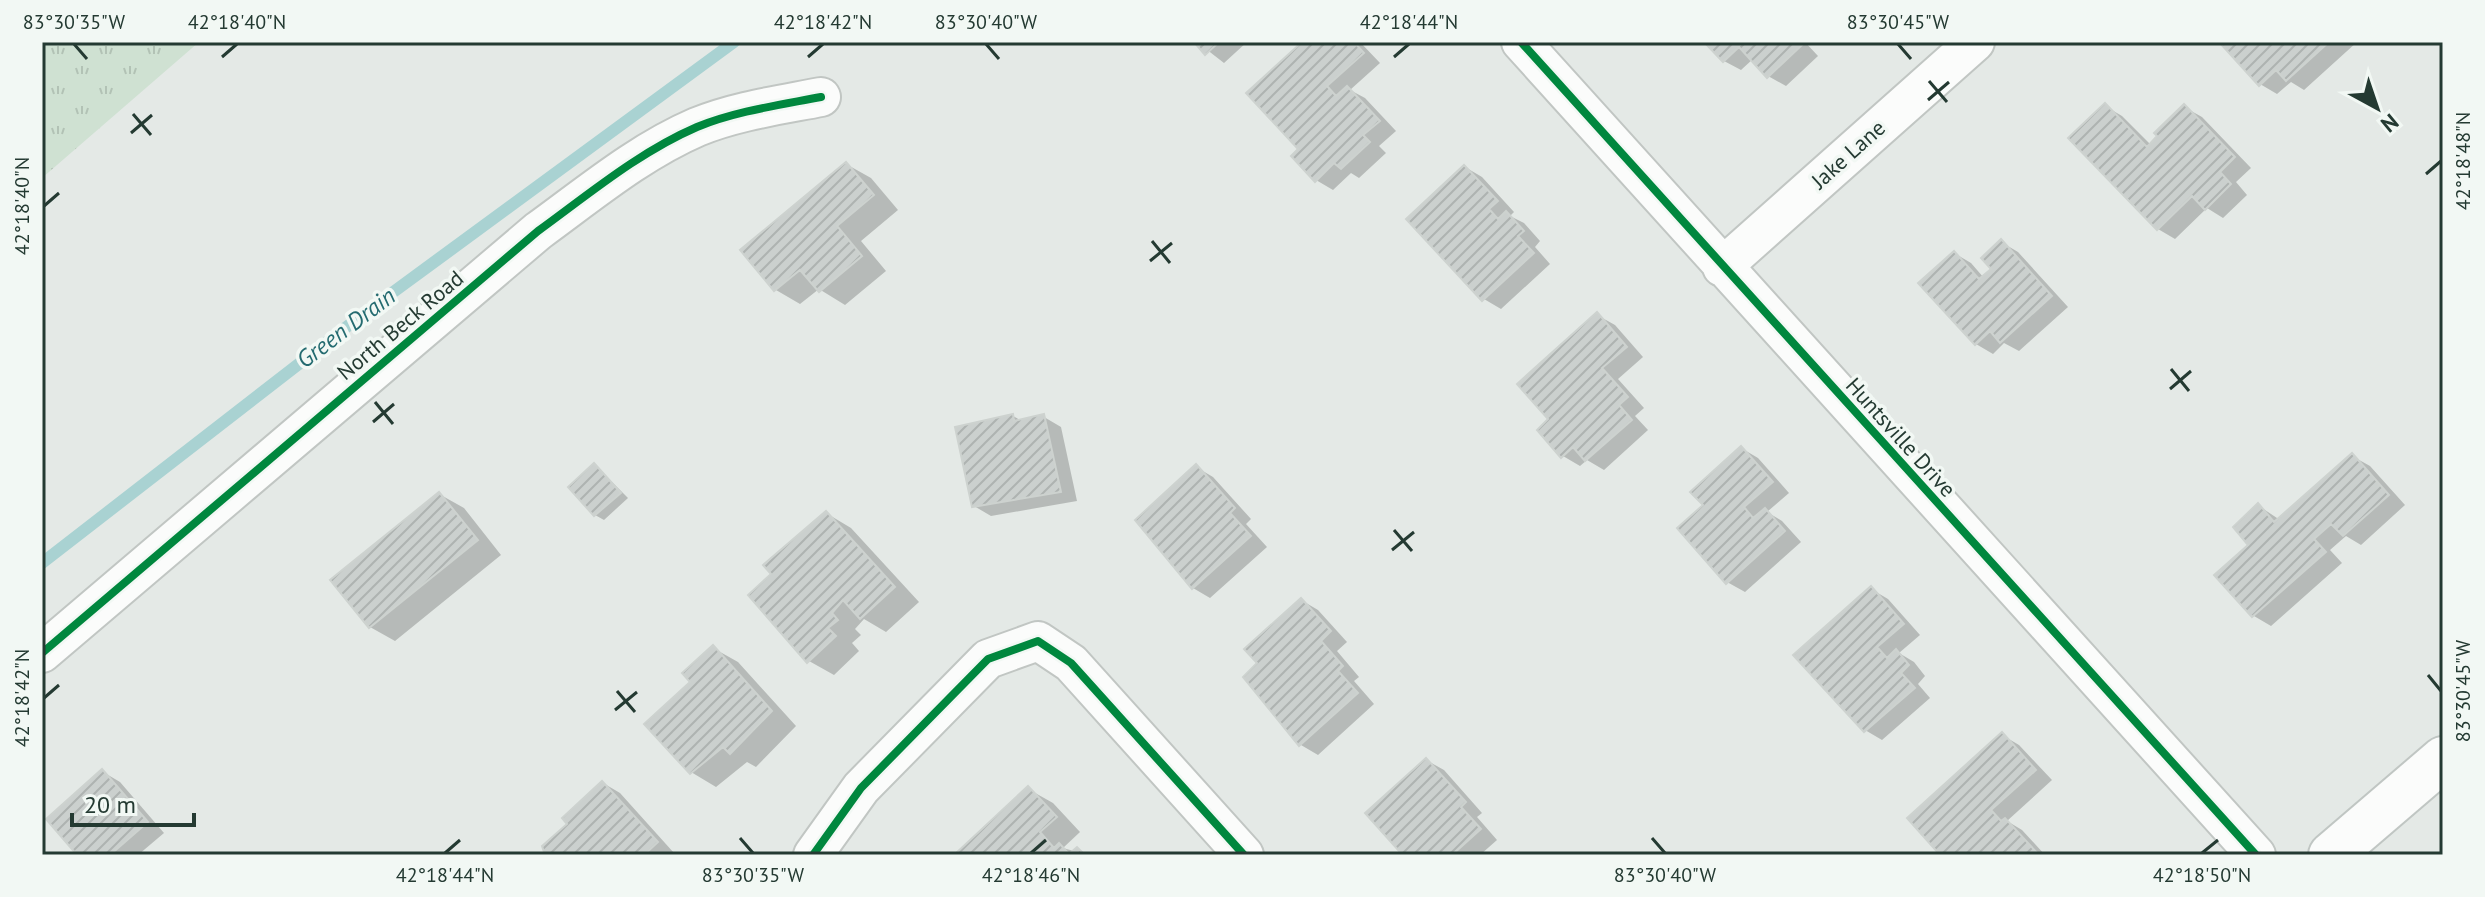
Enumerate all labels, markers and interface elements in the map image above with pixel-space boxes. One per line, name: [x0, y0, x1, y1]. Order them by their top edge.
text: 83°30'35"W: [23, 9, 126, 35]
text: 42°18'40"N: [188, 9, 286, 35]
text: 42°18'42"N: [774, 9, 872, 35]
text: 83°30'40"W: [935, 9, 1038, 35]
text: 42°18'44"N: [1360, 9, 1458, 35]
text: 83°30'45"W: [1847, 9, 1950, 35]
north arrow: [2337, 68, 2417, 148]
text: N: [2375, 108, 2404, 139]
text: 42°18'48"N: [2450, 112, 2476, 210]
street label: Jake Lane: [1805, 114, 1891, 195]
text: 42°18'40"N: [9, 157, 35, 255]
street label: North Beck Road: [331, 264, 469, 386]
water label: Green Drain: [290, 280, 401, 375]
street label: Huntsville Drive: [1840, 371, 1962, 503]
text: 83°30'45"W: [2450, 639, 2476, 742]
text: 42°18'42"N: [9, 649, 35, 747]
scale bar: [72, 777, 194, 827]
text: 20 m: [84, 789, 136, 820]
text: 42°18'44"N: [396, 862, 494, 888]
text: 83°30'35"W: [702, 862, 805, 888]
text: 42°18'46"N: [982, 862, 1080, 888]
text: 83°30'40"W: [1614, 862, 1717, 888]
text: 42°18'50"N: [2153, 862, 2251, 888]

